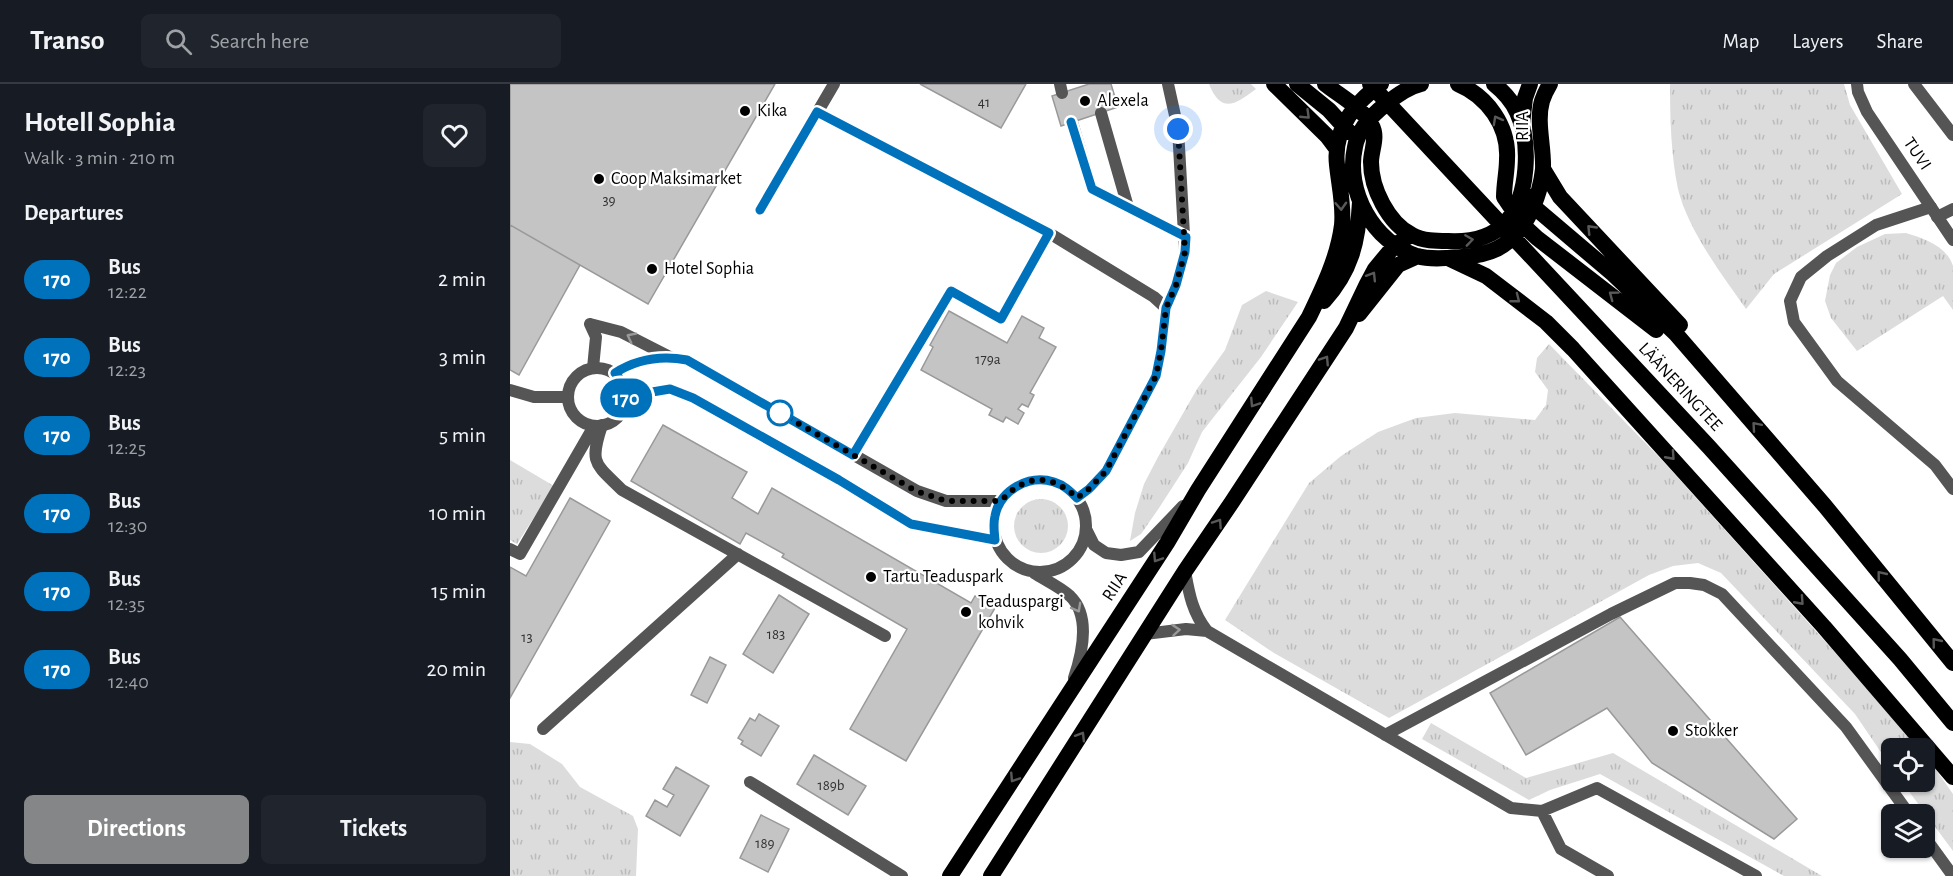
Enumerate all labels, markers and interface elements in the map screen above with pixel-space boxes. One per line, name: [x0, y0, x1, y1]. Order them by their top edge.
search box: [141, 14, 561, 68]
icon: search: [162, 25, 195, 58]
text: Transo: [30, 27, 105, 55]
text: Search here: [210, 30, 309, 52]
text: Map: [1723, 31, 1759, 52]
text: Layers: [1792, 31, 1843, 52]
text: Share: [1876, 31, 1923, 52]
place label: Alexela: [1097, 92, 1149, 110]
marker: Alexela: [1078, 94, 1092, 108]
house number: 41: [978, 95, 990, 110]
place label: Kika: [757, 102, 787, 120]
button: heart: [423, 104, 486, 167]
marker: Kika: [738, 104, 752, 118]
one-way arrow: [1299, 108, 1309, 119]
text: Hotell Sophia: [24, 109, 176, 137]
street label: RIIA: [1514, 110, 1532, 141]
your location: [1163, 114, 1193, 144]
one-way arrow: [1493, 115, 1504, 126]
street label: TUVI: [1900, 134, 1934, 174]
text: Walk · 3 min · 210 m: [24, 148, 175, 168]
place label: Coop Maksimarket: [611, 170, 742, 188]
marker: Coop Maksimarket: [592, 172, 606, 186]
house number: 39: [602, 193, 616, 208]
one-way arrow: [1335, 201, 1348, 210]
text: Departures: [24, 202, 124, 224]
one-way arrow: [1587, 225, 1598, 235]
one-way arrow: [1464, 235, 1473, 247]
text: Bus: [108, 256, 141, 278]
place label: Hotel Sophia: [664, 260, 754, 278]
marker: Hotel Sophia: [645, 262, 659, 276]
text: 2 min: [438, 268, 486, 290]
text: 170: [43, 269, 71, 290]
one-way arrow: [1364, 272, 1376, 282]
text: 12:22: [108, 282, 147, 302]
one-way arrow: [1608, 291, 1619, 302]
one-way arrow: [1509, 292, 1520, 303]
one-way arrow: [627, 333, 637, 344]
text: Bus: [108, 334, 141, 356]
street label: LÄÄNERINGTEE: [1635, 338, 1727, 435]
text: 3 min: [439, 346, 486, 368]
text: 170: [43, 347, 71, 368]
house number: 179a: [975, 352, 1001, 367]
one-way arrow: [1318, 355, 1329, 366]
text: 12:23: [108, 360, 146, 380]
line badge: 170: [592, 378, 660, 418]
text: 170: [612, 388, 640, 409]
one-way arrow: [1250, 397, 1261, 408]
unlabelled marker: [767, 400, 793, 426]
text: Bus: [108, 412, 141, 434]
one-way arrow: [1753, 422, 1764, 433]
text: 5 min: [439, 424, 486, 446]
text: 170: [43, 425, 71, 446]
text: 12:25: [108, 438, 146, 458]
one-way arrow: [1664, 449, 1675, 460]
text: Bus: [108, 490, 141, 512]
text: 10 min: [429, 502, 486, 524]
text: 170: [43, 503, 71, 524]
text: 12:30: [108, 516, 147, 536]
one-way arrow: [1211, 518, 1222, 529]
one-way arrow: [1153, 551, 1164, 562]
text: Bus: [108, 568, 141, 590]
place label: Tartu Teaduspark: [883, 568, 1004, 586]
street label: RIIA: [1099, 569, 1131, 605]
marker: Tartu Teaduspark: [864, 570, 878, 584]
one-way arrow: [1878, 571, 1889, 582]
text: 15 min: [431, 580, 486, 602]
text: 170: [43, 581, 71, 602]
place label: Teaduspargi kohvik: [978, 593, 1064, 632]
text: 12:35: [108, 594, 145, 614]
one-way arrow: [1793, 595, 1804, 605]
one-way arrow: [1070, 602, 1081, 612]
marker: Teaduspargi kohvik: [959, 605, 973, 619]
one-way arrow: [1171, 624, 1180, 637]
house number: 183: [767, 627, 785, 642]
house number: 13: [521, 630, 533, 645]
one-way arrow: [1932, 638, 1943, 649]
text: Bus: [108, 646, 141, 668]
text: 20 min: [426, 658, 486, 680]
text: 170: [43, 659, 71, 680]
text: 12:40: [108, 672, 149, 692]
place label: Stokker: [1685, 722, 1738, 740]
marker: Stokker: [1666, 724, 1680, 738]
one-way arrow: [1073, 731, 1084, 742]
map controls: [1881, 738, 1935, 858]
button: locate: [1881, 738, 1935, 792]
one-way arrow: [1010, 772, 1022, 782]
house number: 189b: [817, 778, 845, 793]
button: Directions: [24, 795, 249, 864]
button: Tickets: [261, 795, 486, 864]
button: layers: [1881, 804, 1935, 858]
house number: 189: [755, 836, 775, 851]

